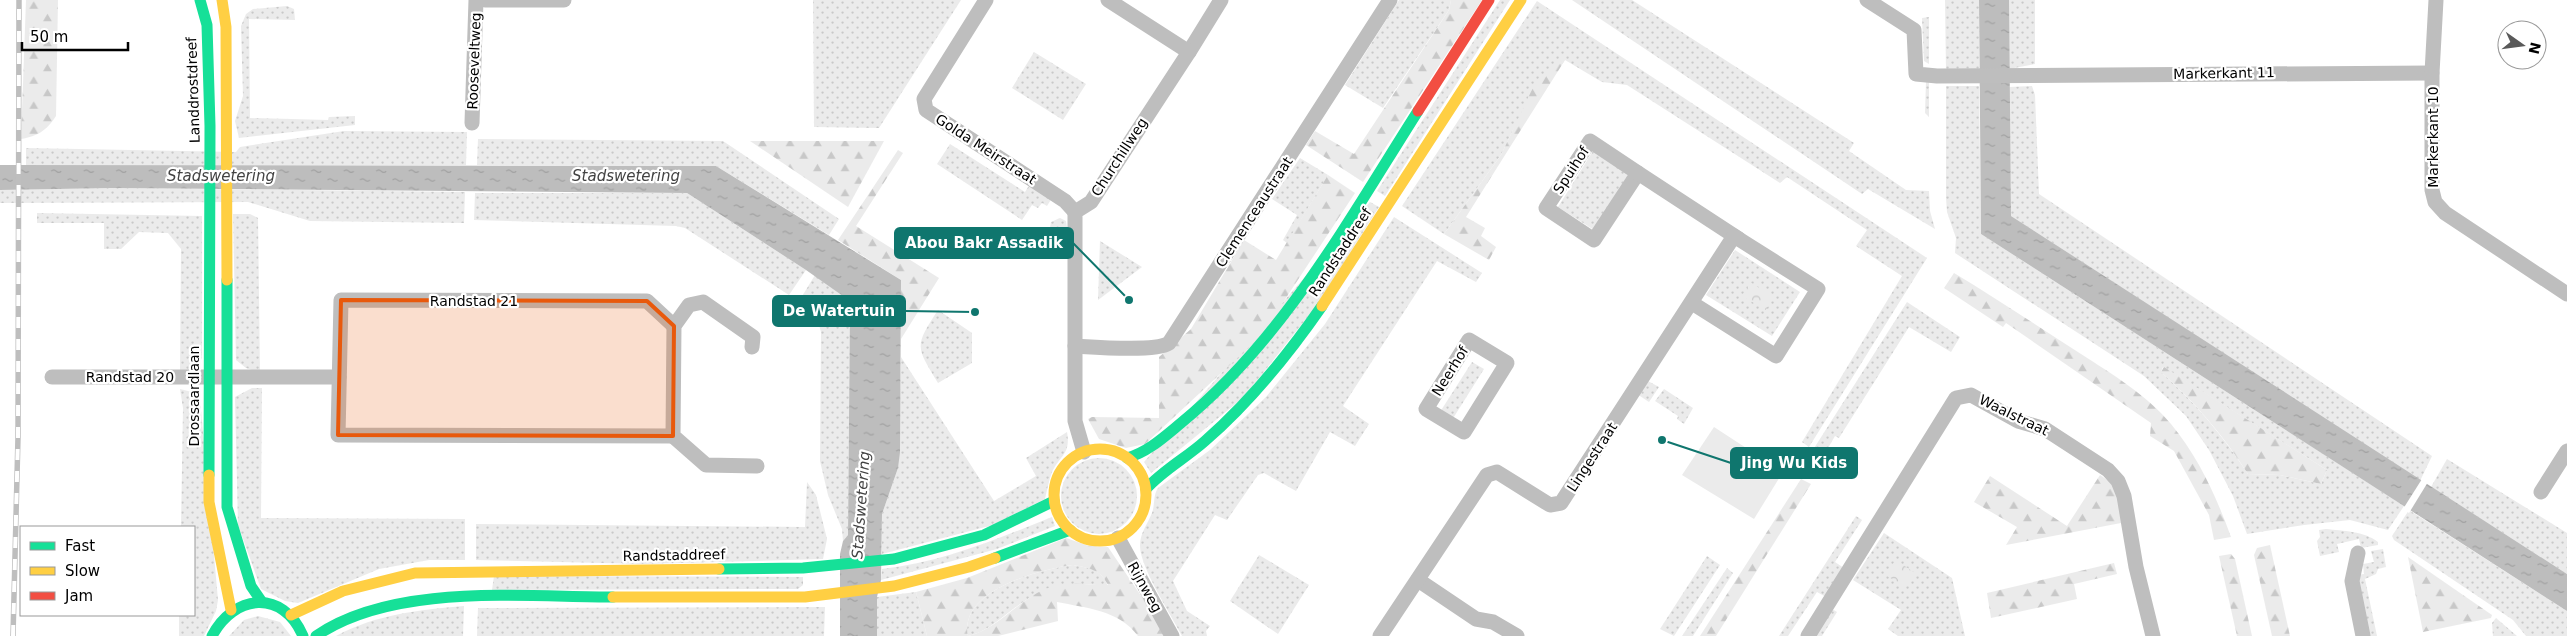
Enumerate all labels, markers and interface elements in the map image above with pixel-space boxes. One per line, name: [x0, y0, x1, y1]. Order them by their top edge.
street label: Rooseveltweg: [464, 12, 484, 110]
scale bar: [22, 20, 129, 52]
north arrow: [2497, 20, 2547, 70]
text: 50 m: [30, 28, 68, 46]
street label: Landdrostdreef: [183, 36, 203, 143]
text: N: [2525, 41, 2544, 56]
street label: Markerkant 11: [2173, 64, 2275, 82]
street label: Markerkant 10: [2425, 86, 2441, 188]
street label: Golda Meirstraat: [933, 110, 1040, 188]
street label: Churchillweg: [1088, 115, 1150, 199]
street label: Spuihof: [1550, 143, 1593, 197]
street label: Clemenceaustraat: [1212, 153, 1296, 270]
water label: Stadswetering: [167, 167, 275, 185]
water label: Stadswetering: [572, 167, 680, 185]
street label: Randstaddreef: [1305, 204, 1375, 299]
callout: Abou Bakr Assadik: [895, 228, 1073, 258]
text: Abou Bakr Assadik: [905, 234, 1064, 252]
street label: Randstad 21: [430, 293, 518, 309]
callout: De Watertuin: [773, 296, 905, 326]
text: De Watertuin: [783, 302, 895, 320]
street label: Neerhof: [1428, 342, 1472, 399]
street label: Drossaardlaan: [186, 346, 202, 446]
street label: Randstad 20: [86, 369, 174, 385]
street label: Waalstraat: [1977, 391, 2052, 439]
street label: Lingestraat: [1564, 419, 1621, 495]
callout: Jing Wu Kids: [1731, 448, 1857, 478]
water label: Stadswetering: [848, 451, 874, 559]
text: Jing Wu Kids: [1740, 454, 1847, 472]
legend: [20, 526, 195, 616]
text: Fast: [65, 537, 95, 555]
street label: Randstaddreef: [623, 546, 726, 564]
street label: Rijnweg: [1125, 559, 1165, 615]
text: Slow: [65, 562, 100, 580]
text: Jam: [64, 587, 93, 605]

